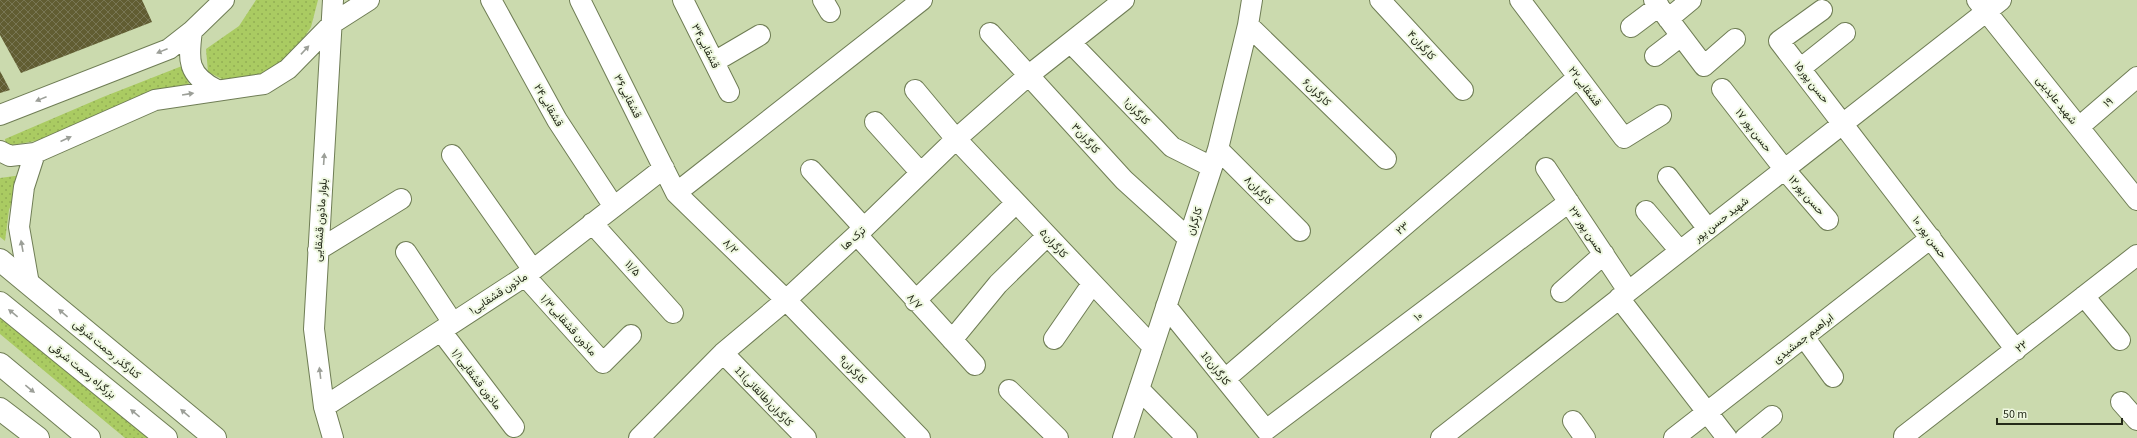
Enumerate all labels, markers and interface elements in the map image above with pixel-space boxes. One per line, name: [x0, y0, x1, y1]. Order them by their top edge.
street label: قشقایی۳۴: [688, 21, 723, 71]
street label: کارگران۴: [1404, 27, 1439, 63]
one-way arrow: [300, 45, 309, 56]
one-way arrow: [156, 49, 168, 55]
street label: حسن پور۱۵: [1791, 58, 1833, 106]
street label: ۲۲قشقایی: [1565, 63, 1605, 109]
street label: قشقایی۳۶: [610, 72, 645, 121]
street label: شهید عابدینی: [2032, 73, 2081, 128]
street label: ۶کارگران: [1299, 75, 1334, 110]
street label: قشقایی۲۴: [530, 81, 567, 129]
one-way arrow: [182, 91, 194, 97]
street label: ۱۹: [2100, 94, 2116, 111]
street label: ۱کارگران: [1120, 95, 1153, 128]
one-way arrow: [36, 96, 47, 102]
street label: ۱۷ حسن پور: [1732, 105, 1775, 155]
street label: کارگران۳: [1068, 120, 1103, 157]
one-way arrow: [61, 135, 73, 141]
one-way arrow: [320, 153, 327, 165]
street label: حسن پور۱۲: [1785, 172, 1828, 219]
street label: کارگران۸: [1241, 173, 1277, 208]
street label: بلوار ماذون قشقایی: [310, 178, 331, 262]
street label: شهید حسن پور: [1690, 193, 1752, 246]
street label: ۲۳ حسن پور: [1565, 203, 1608, 257]
street label: کارگران: [1183, 205, 1206, 237]
street label: ۱۰ حسن پور: [1909, 213, 1950, 262]
street label: ۲۳: [1392, 218, 1412, 238]
street label: ترک ها: [838, 223, 869, 254]
street label: کارگران۵: [1036, 225, 1071, 261]
street label: ۸/۲: [720, 235, 742, 258]
one-way arrow: [19, 240, 25, 252]
street label: ۱۱/۵: [621, 257, 644, 280]
street label: ماذون قشقایی۱: [466, 269, 530, 318]
street label: ۸/۷: [903, 290, 926, 313]
street label: ماذون قشقایی۱/۳: [537, 291, 600, 359]
one-way arrow: [58, 308, 69, 317]
street label: ۱۰: [1411, 308, 1426, 325]
one-way arrow: [8, 309, 18, 318]
street label: ابراهیم جمشیدی: [1770, 310, 1837, 367]
street label: کنارگذر رحمت شرقی: [70, 317, 144, 382]
street label: ۲۲: [2012, 337, 2031, 356]
street label: بزرگراه رحمت شرقی: [46, 339, 119, 402]
street label: ماذون قشقایی۱/۱: [448, 346, 505, 413]
street label: 10کارگران: [1197, 348, 1234, 389]
street label: کارگران۹: [835, 352, 870, 387]
street label: 11کارگران(طالقانی): [731, 363, 796, 430]
one-way arrow: [317, 366, 323, 379]
one-way arrow: [25, 385, 36, 394]
scale bar: [1997, 400, 2122, 426]
text: 50 m: [2003, 406, 2027, 423]
one-way arrow: [130, 409, 141, 418]
one-way arrow: [180, 409, 190, 418]

